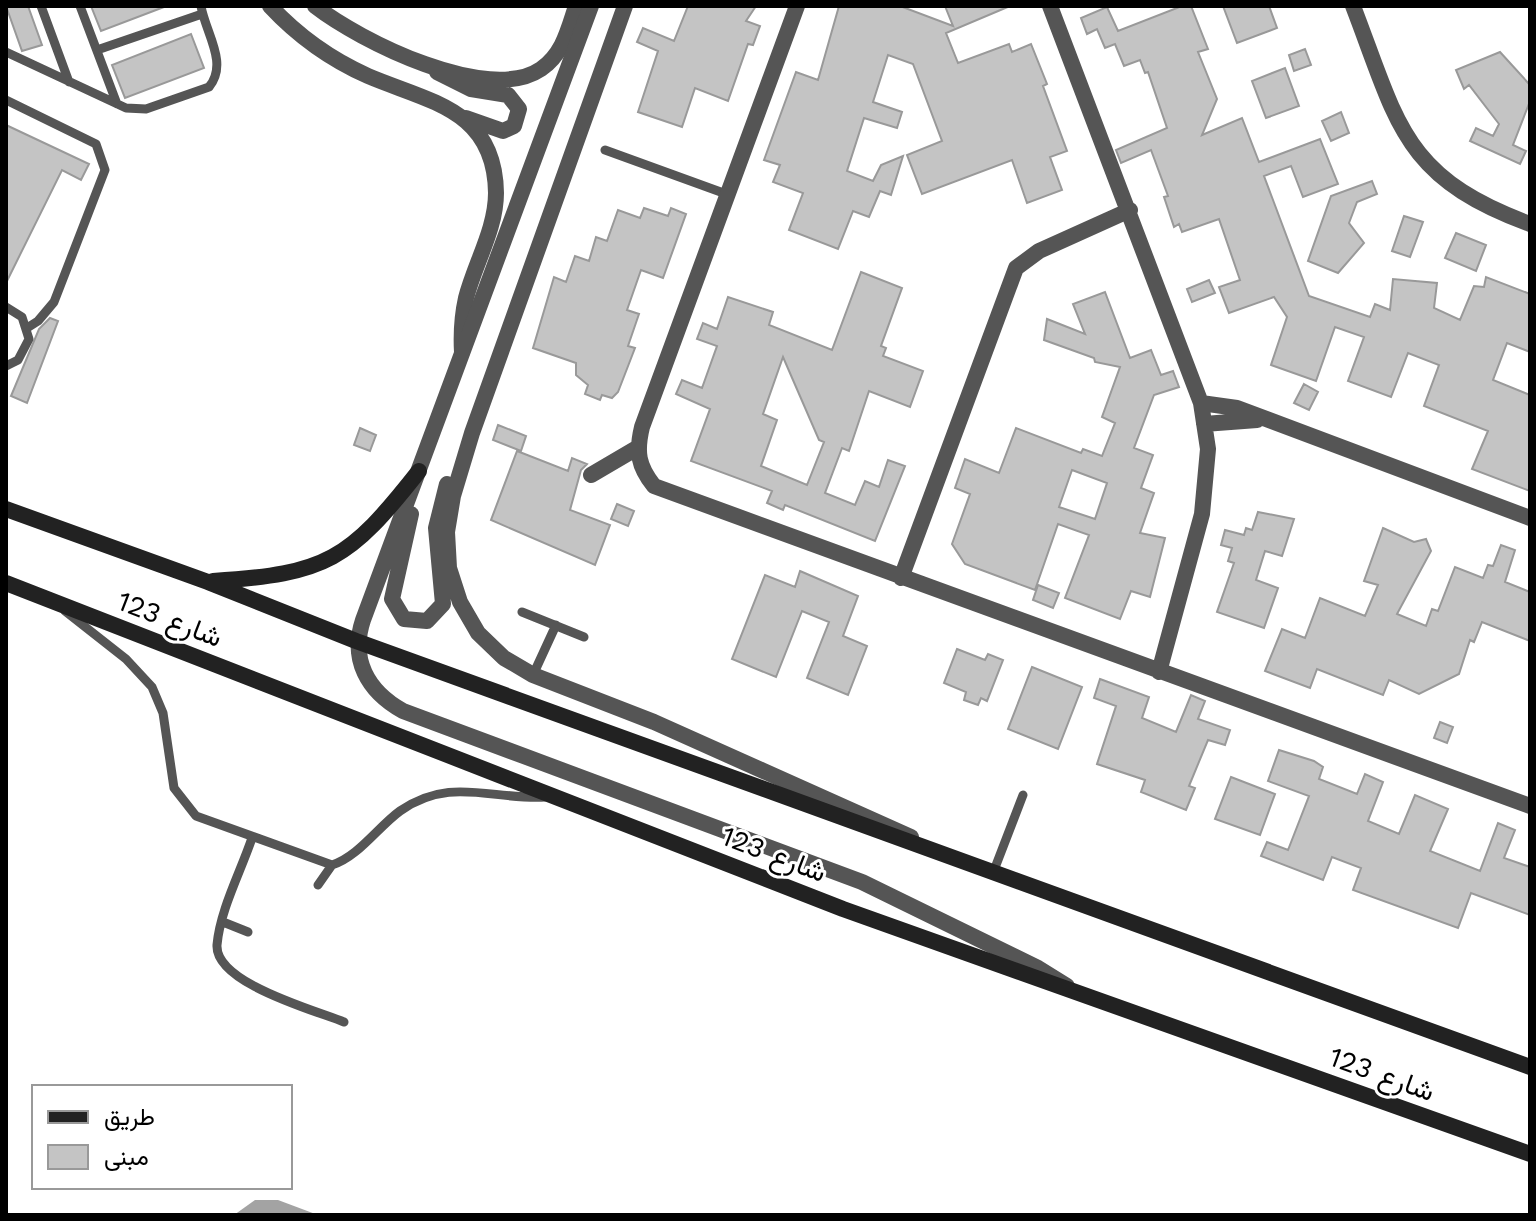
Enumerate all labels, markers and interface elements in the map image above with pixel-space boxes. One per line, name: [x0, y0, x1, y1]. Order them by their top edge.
street label: شارع 123: [112, 584, 227, 656]
street label: شارع 123: [716, 819, 831, 891]
street label: شارع 123: [1324, 1040, 1439, 1110]
legend: [32, 1085, 292, 1189]
text: طريق: [104, 1103, 155, 1132]
text: مبنى: [104, 1143, 149, 1171]

